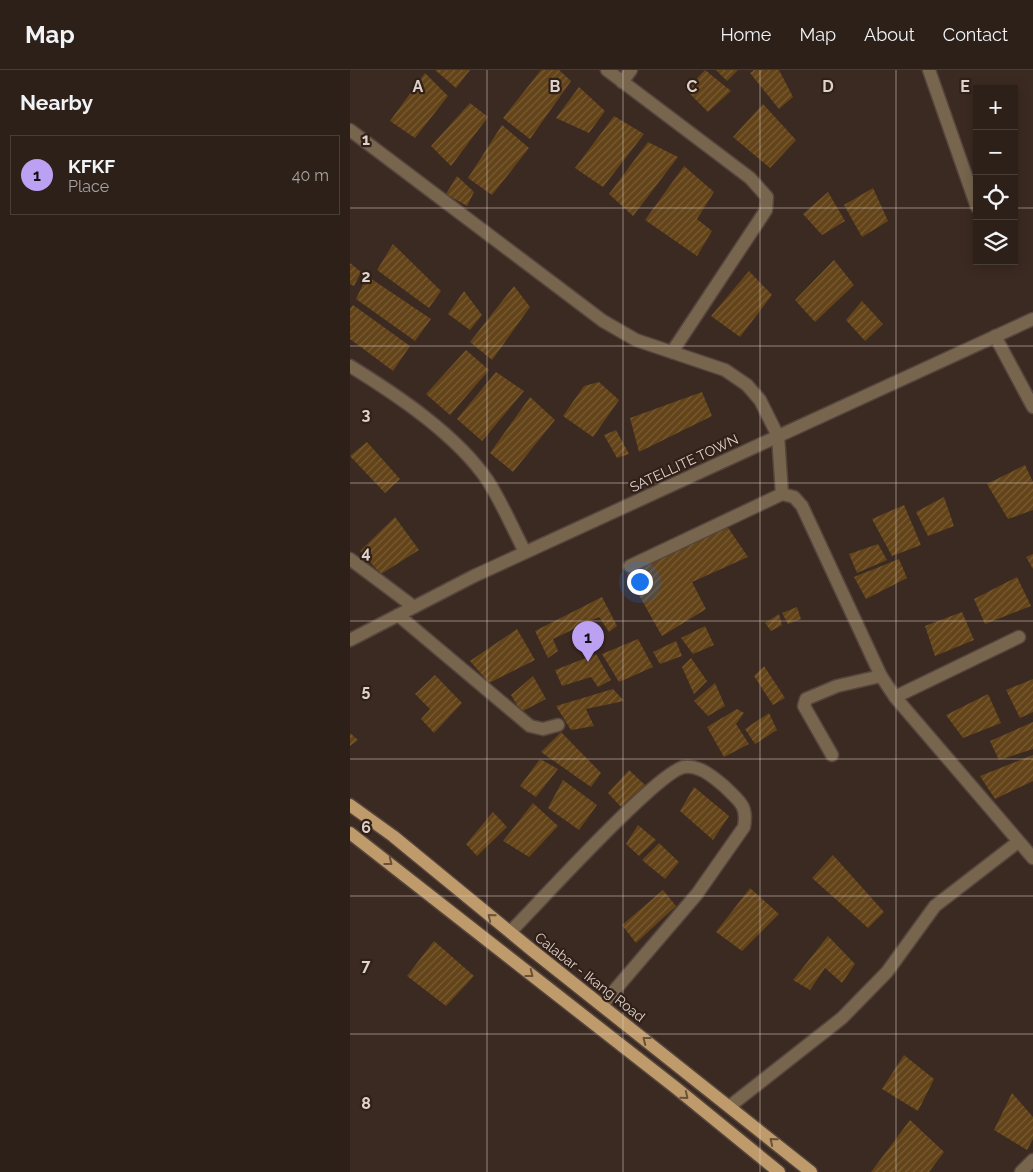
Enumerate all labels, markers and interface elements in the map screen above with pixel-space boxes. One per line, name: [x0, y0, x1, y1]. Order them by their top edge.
text: Map: [25, 20, 75, 49]
text: Home: [720, 24, 771, 45]
text: Map: [799, 24, 836, 45]
text: About: [864, 24, 915, 45]
text: Contact: [943, 24, 1008, 45]
text: A: [413, 77, 424, 96]
text: B: [550, 77, 561, 96]
text: C: [687, 77, 698, 96]
text: D: [822, 77, 834, 96]
text: E: [960, 77, 970, 96]
map controls: [973, 85, 1018, 265]
button: +: [973, 85, 1018, 130]
text: Nearby: [20, 90, 93, 115]
text: 1: [362, 130, 370, 149]
button: −: [973, 130, 1018, 175]
text: KFKF: [68, 155, 115, 177]
text: 1: [33, 166, 41, 185]
text: 40 m: [292, 166, 329, 185]
button: locate: [973, 175, 1018, 220]
text: Place: [68, 177, 109, 196]
button: layers: [973, 220, 1018, 265]
text: 2: [361, 267, 371, 286]
text: 3: [362, 405, 371, 424]
street label: SATELLITE TOWN: [627, 431, 741, 495]
text: 4: [361, 543, 371, 562]
your location: [627, 569, 653, 595]
pin: 1: [572, 621, 604, 662]
text: 5: [362, 681, 371, 700]
text: 6: [361, 818, 371, 837]
one-way arrow: [383, 857, 392, 865]
one-way arrow: [488, 913, 497, 922]
street label: Calabar - Ikang Road: [532, 929, 648, 1025]
text: 7: [362, 956, 371, 975]
one-way arrow: [524, 968, 533, 976]
one-way arrow: [642, 1037, 651, 1046]
one-way arrow: [680, 1090, 689, 1099]
text: 8: [361, 1094, 371, 1113]
one-way arrow: [770, 1139, 779, 1147]

